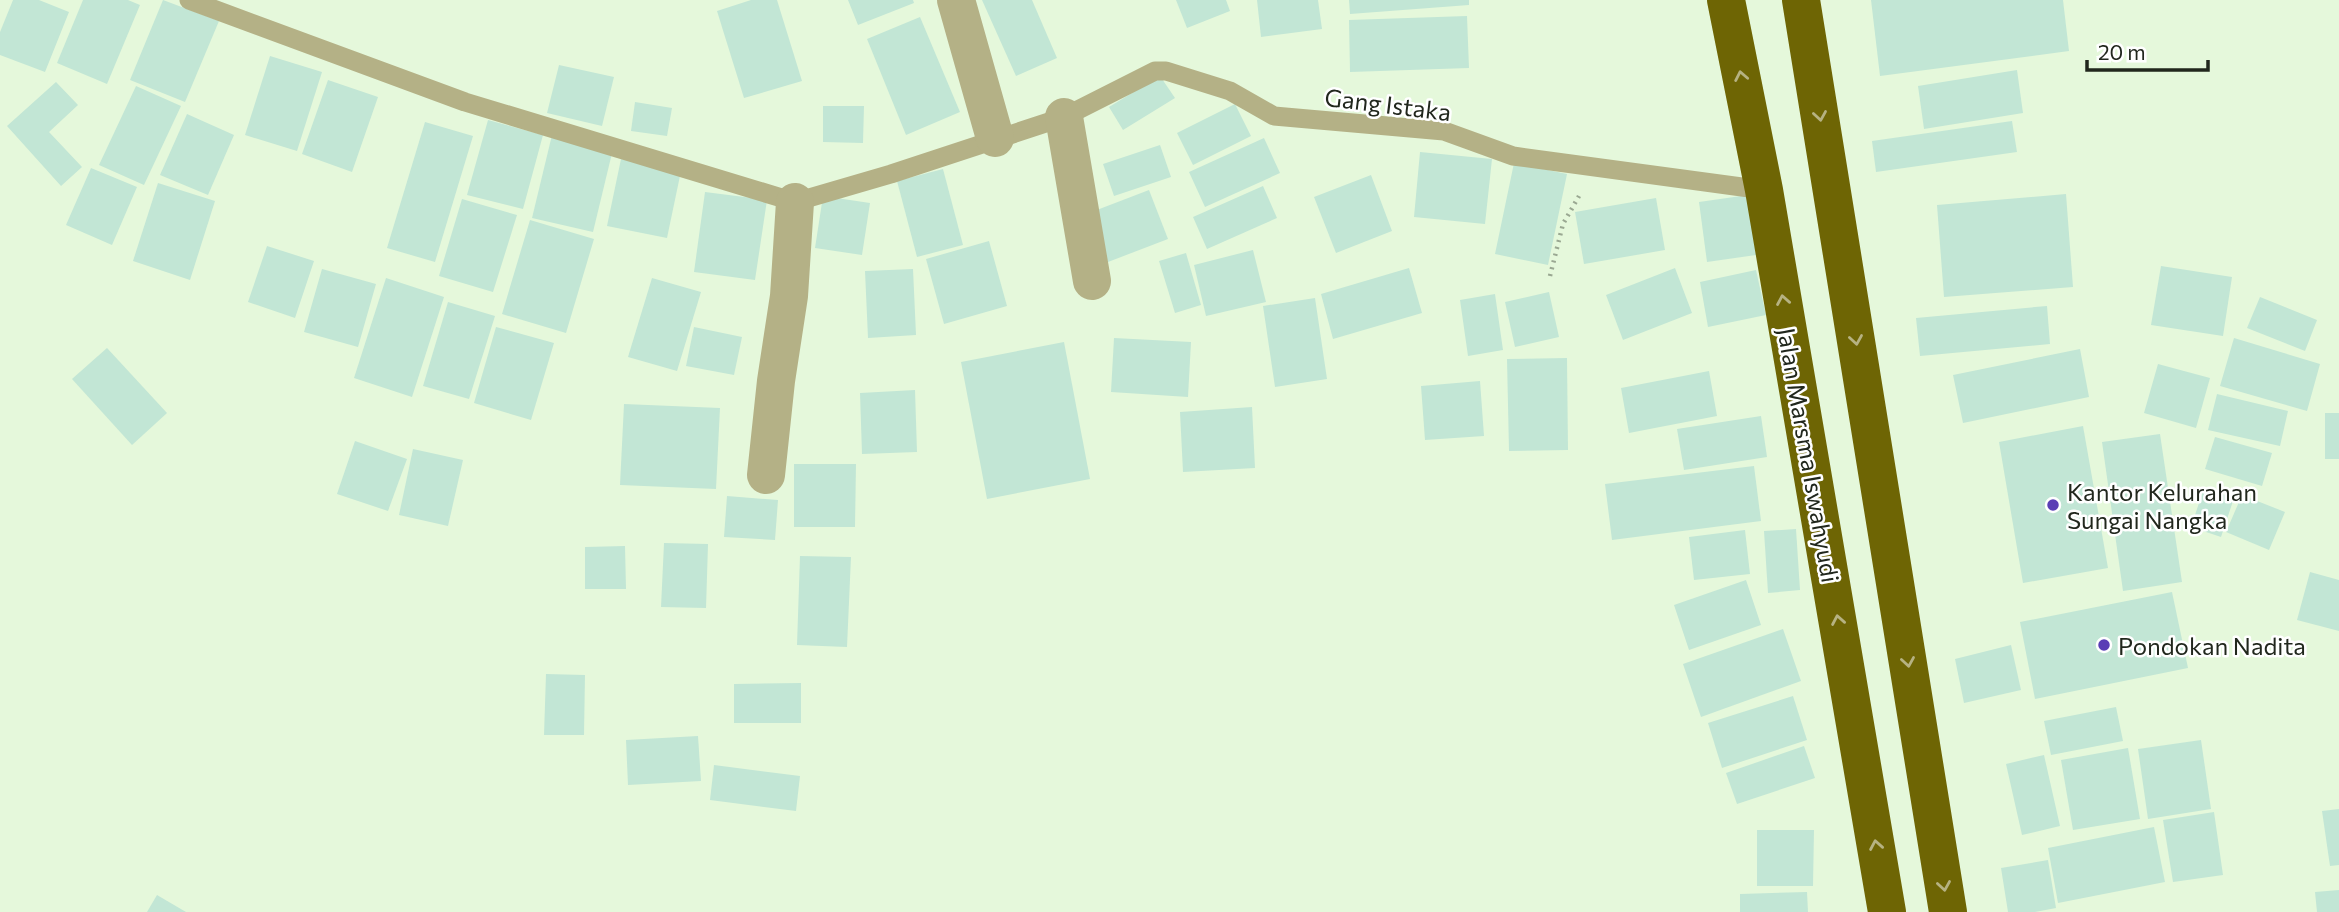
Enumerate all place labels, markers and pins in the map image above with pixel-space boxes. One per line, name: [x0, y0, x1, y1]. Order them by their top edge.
place label: Kantor Kelurahan Sungai Nangka: [2067, 477, 2257, 534]
marker: Kantor Kelurahan Sungai Nangka: [2045, 497, 2061, 513]
place label: Pondokan Nadita: [2118, 631, 2306, 660]
marker: Pondokan Nadita: [2096, 637, 2112, 653]

